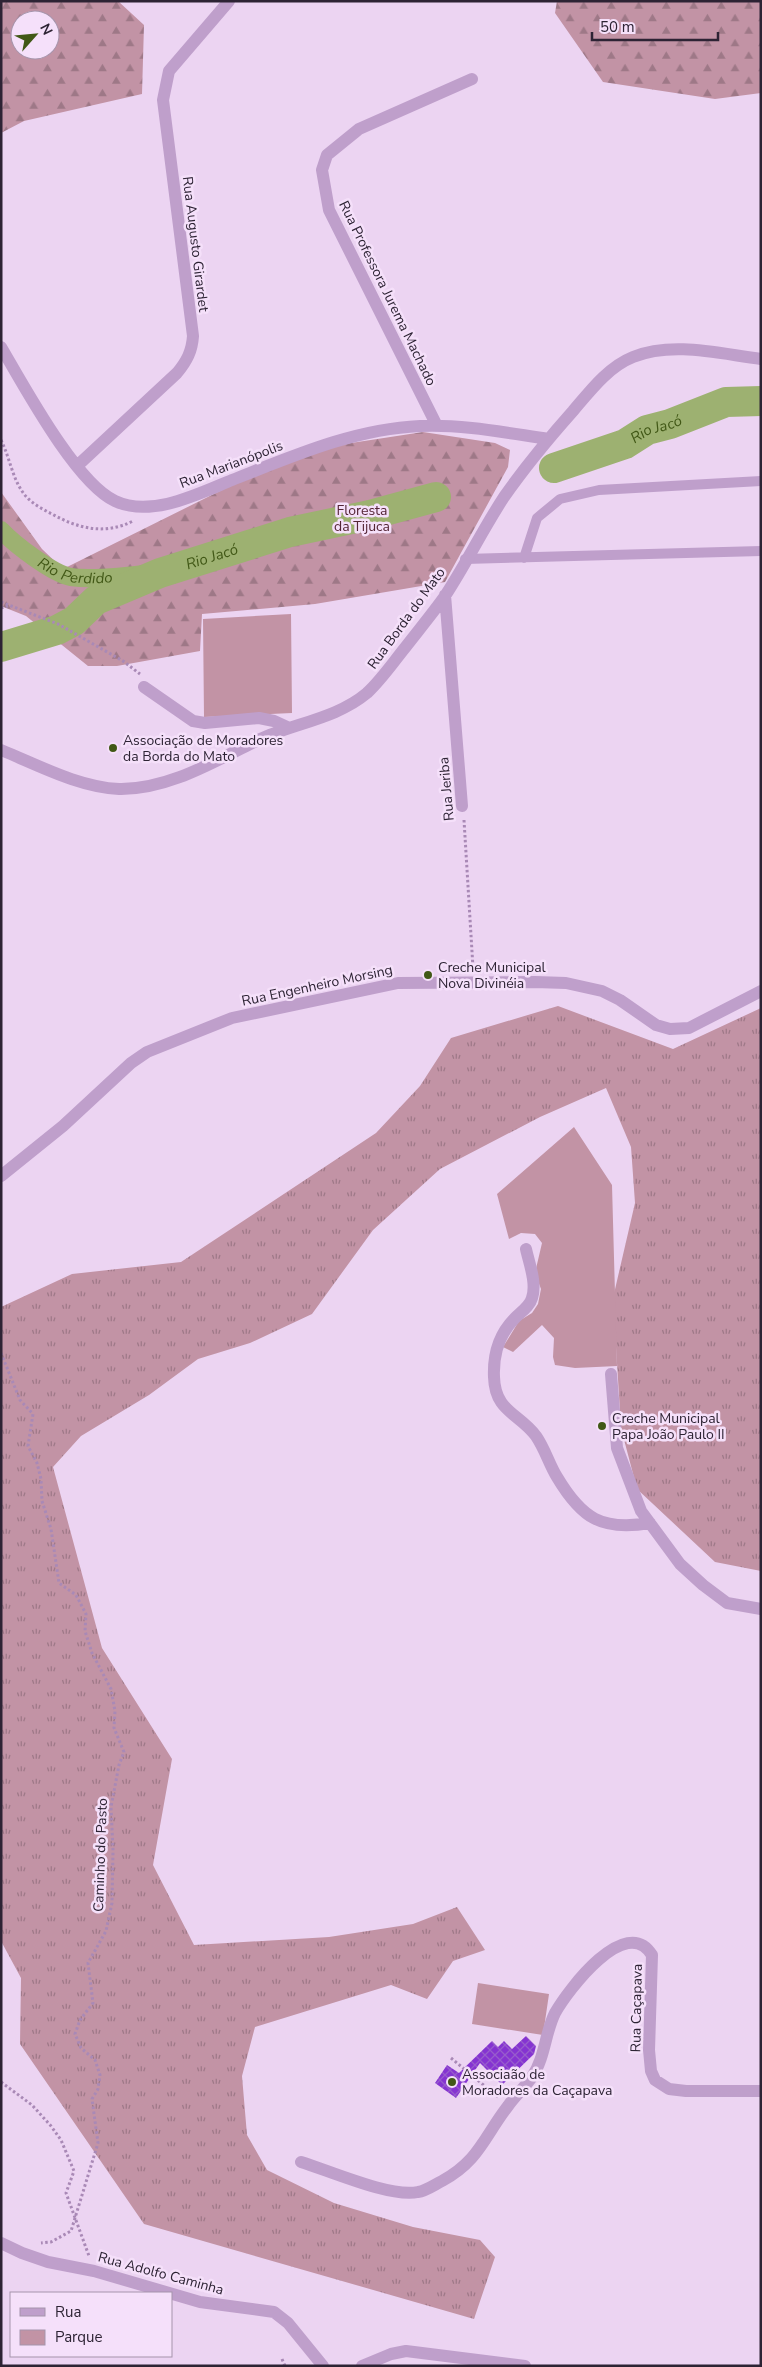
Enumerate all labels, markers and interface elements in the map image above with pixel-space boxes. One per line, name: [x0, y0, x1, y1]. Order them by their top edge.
north arrow: [10, 10, 60, 60]
scale bar: [592, 10, 718, 42]
text: 50 m: [600, 17, 635, 37]
text: N: [35, 20, 57, 38]
street label: Rua Augusto Girardet: [178, 175, 213, 313]
street label: Rua Professora Jurema Machado: [334, 198, 441, 389]
water label: Rio Jacó: [627, 410, 685, 448]
street label: Rua Marianópolis: [177, 436, 286, 493]
park label: Floresta da Tijuca: [334, 501, 390, 536]
water label: Rio Jacó: [183, 539, 240, 574]
water label: Rio Perdido: [34, 553, 113, 588]
street label: Rua Borda do Mato: [363, 564, 450, 673]
place label: Associação de Moradores da Borda do Mato: [123, 731, 283, 766]
marker: Associação de Moradores da Borda do Mato: [107, 742, 119, 754]
street label: Rua Jeriba: [434, 756, 459, 822]
place label: Creche Municipal Nova Divinéia: [438, 958, 547, 993]
street label: Rua Engenheiro Morsing: [240, 960, 394, 1011]
marker: Creche Municipal Nova Divinéia: [422, 969, 434, 981]
place label: Creche Municipal Papa João Paulo II: [612, 1409, 725, 1444]
marker: Creche Municipal Papa João Paulo II: [596, 1420, 608, 1432]
street label: Caminho do Pasto: [89, 1798, 112, 1912]
street label: Rua Caçapava: [626, 1963, 647, 2053]
place label: Associaão de Moradores da Caçapava: [462, 2065, 612, 2100]
marker: Associaão de Moradores da Caçapava: [446, 2076, 458, 2088]
street label: Rua Adolfo Caminha: [96, 2248, 226, 2299]
legend: [10, 2292, 172, 2357]
text: Rua: [55, 2302, 81, 2322]
text: Parque: [55, 2327, 103, 2347]

